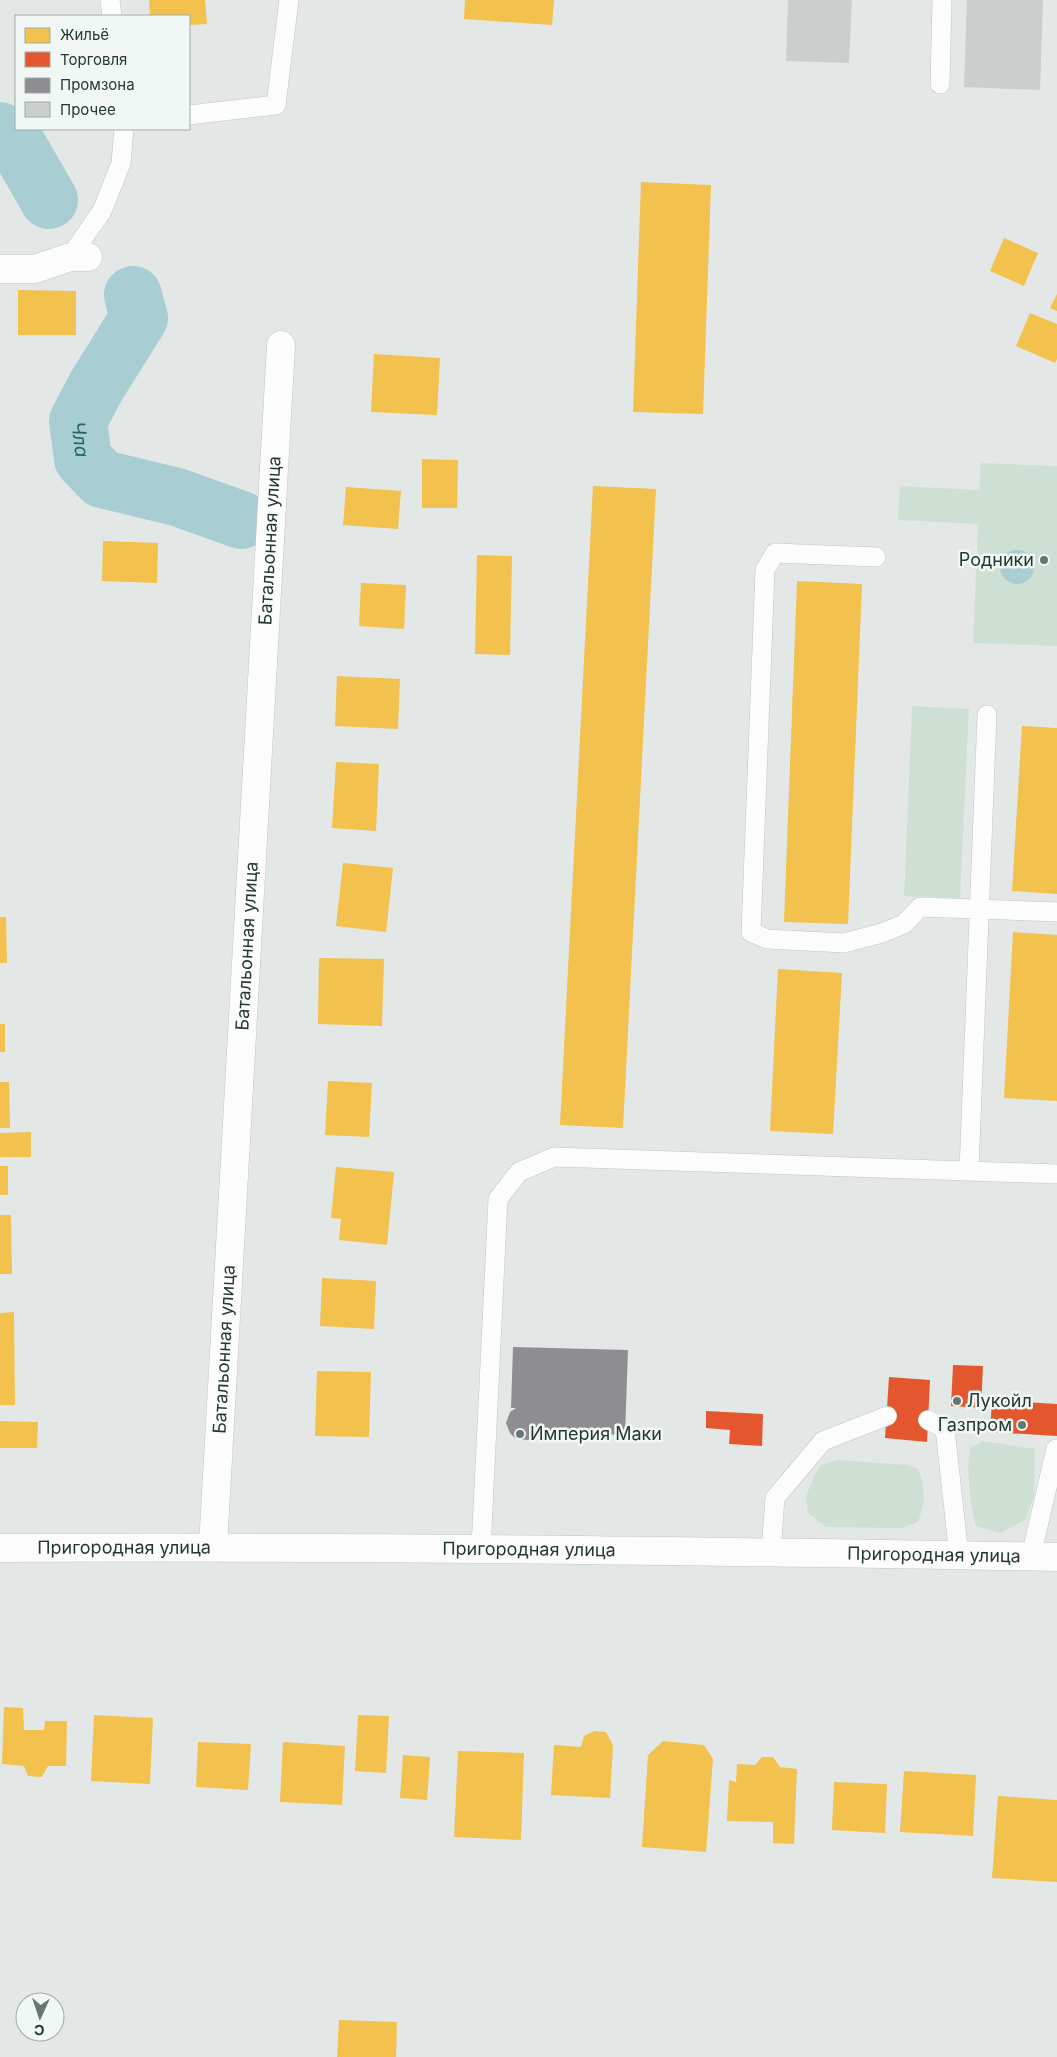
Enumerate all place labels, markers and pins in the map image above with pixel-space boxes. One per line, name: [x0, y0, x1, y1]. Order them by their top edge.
place label: Родники: [959, 549, 1034, 570]
marker: Родники: [1038, 554, 1050, 566]
place label: Лукойл: [967, 1390, 1032, 1411]
marker: Лукойл: [951, 1395, 963, 1407]
place label: Газпром: [938, 1414, 1012, 1435]
marker: Газпром: [1016, 1419, 1028, 1431]
place label: Империя Маки: [530, 1423, 662, 1444]
marker: Империя Маки: [514, 1428, 526, 1440]

